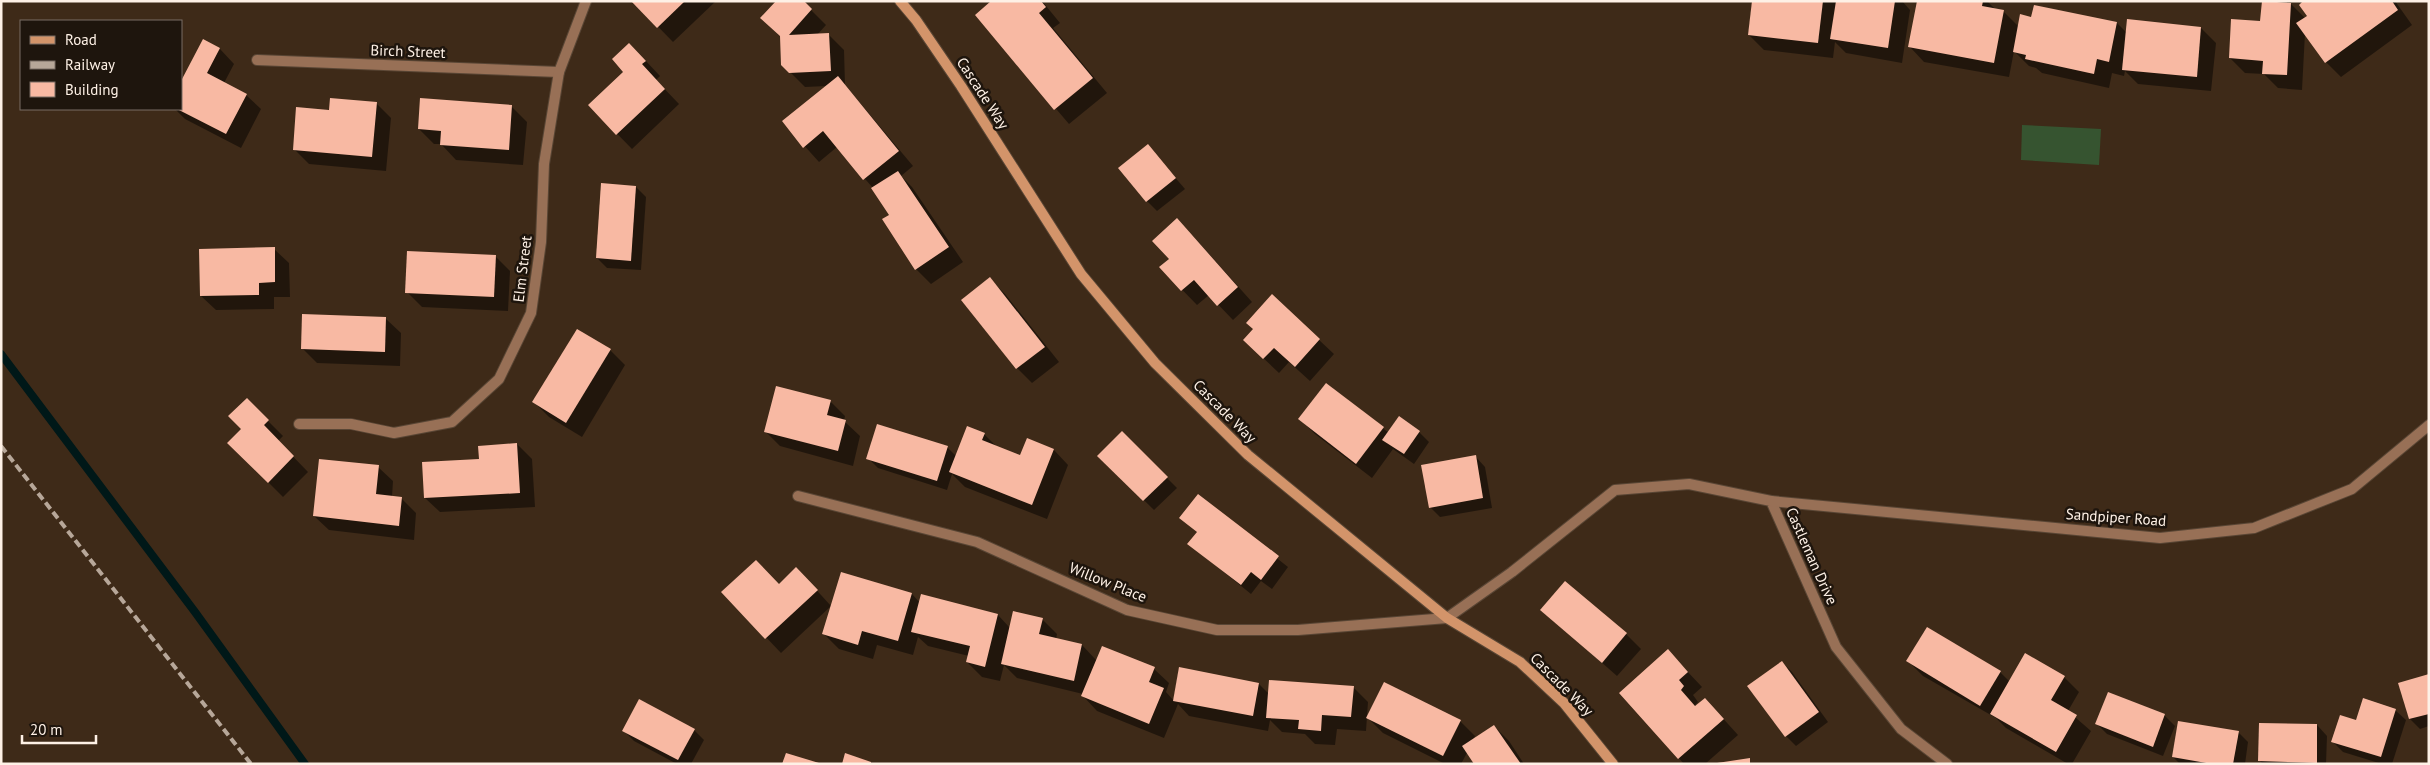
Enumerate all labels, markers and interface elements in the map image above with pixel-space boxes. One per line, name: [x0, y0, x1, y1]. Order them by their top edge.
legend: [20, 20, 182, 110]
text: Road: [65, 30, 97, 49]
street label: Birch Street: [370, 40, 446, 62]
street label: Cascade Way: [953, 53, 1013, 133]
text: Railway: [65, 55, 115, 74]
text: Building: [65, 80, 119, 99]
street label: Elm Street: [508, 235, 536, 303]
street label: Cascade Way: [1189, 375, 1261, 447]
street label: Castleman Drive: [1782, 504, 1842, 608]
street label: Sandpiper Road: [2065, 504, 2167, 530]
street label: Willow Place: [1066, 558, 1150, 606]
street label: Cascade Way: [1526, 648, 1598, 720]
scale bar: [22, 712, 96, 744]
text: 20 m: [30, 720, 63, 739]

